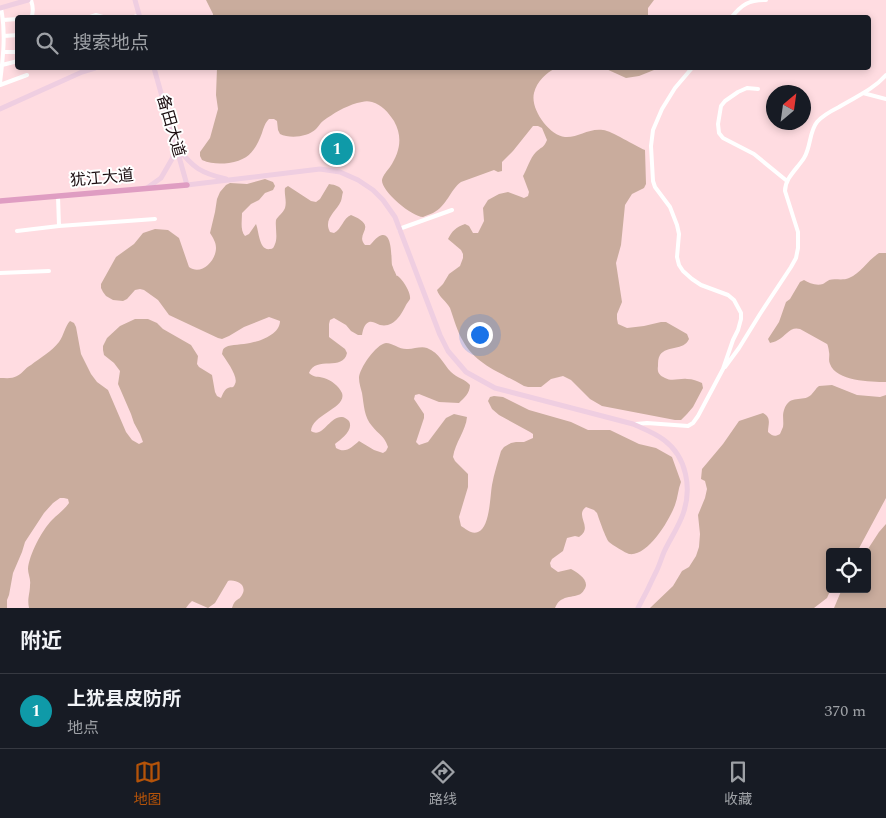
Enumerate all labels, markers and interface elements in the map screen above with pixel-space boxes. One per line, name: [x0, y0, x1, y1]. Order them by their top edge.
search box: [15, 15, 871, 70]
icon: search: [33, 29, 61, 57]
text: 搜索地点: [73, 29, 149, 58]
north arrow: [766, 85, 811, 130]
street label: 备田大道: [151, 92, 191, 160]
pin: 1: [321, 130, 353, 168]
street label: 犹江大道: [69, 163, 135, 193]
your location: [467, 322, 493, 348]
map controls: [826, 548, 871, 593]
button: locate: [826, 548, 871, 593]
text: 附近: [20, 626, 62, 658]
text: 上犹县皮防所: [67, 685, 181, 714]
text: 1: [32, 699, 40, 723]
text: 370 m: [824, 699, 866, 723]
text: 地点: [67, 716, 99, 740]
tab: 地图: [134, 758, 162, 810]
tab: 路线: [429, 758, 457, 810]
tab: 收藏: [724, 758, 752, 810]

